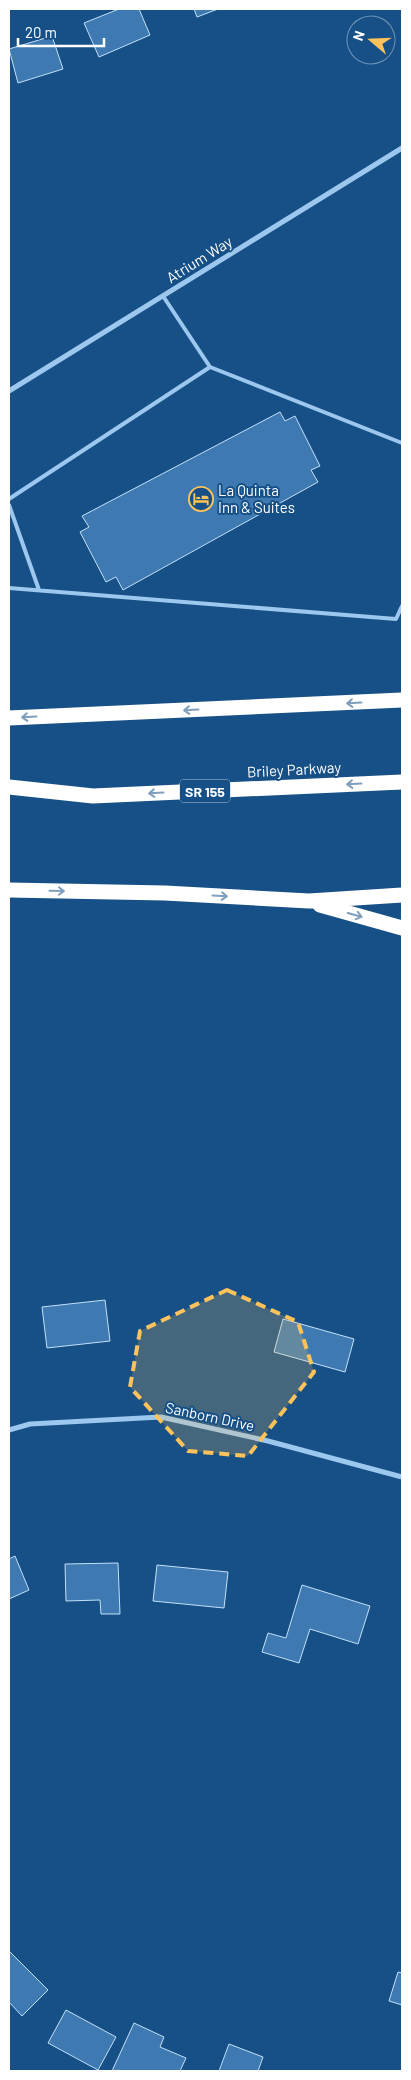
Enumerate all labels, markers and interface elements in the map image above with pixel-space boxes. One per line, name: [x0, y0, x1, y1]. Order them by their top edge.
scale bar: [18, 15, 104, 47]
north arrow: [346, 15, 396, 65]
text: 20 m: [25, 23, 57, 41]
text: N: [349, 28, 368, 43]
street label: Atrium Way: [163, 232, 235, 286]
place label: La Quinta Inn & Suites: [218, 481, 295, 516]
hotel icon: La Quinta Inn & Suites: [188, 486, 214, 512]
one-way arrow: [346, 698, 362, 707]
one-way arrow: [183, 705, 200, 715]
one-way arrow: [21, 713, 37, 722]
street label: Briley Parkway: [246, 758, 342, 780]
road number: SR 155: [180, 779, 230, 802]
one-way arrow: [346, 779, 362, 789]
one-way arrow: [149, 788, 165, 798]
one-way arrow: [49, 886, 65, 896]
one-way arrow: [212, 892, 228, 901]
one-way arrow: [347, 910, 363, 920]
street label: Sanborn Drive: [164, 1398, 256, 1434]

